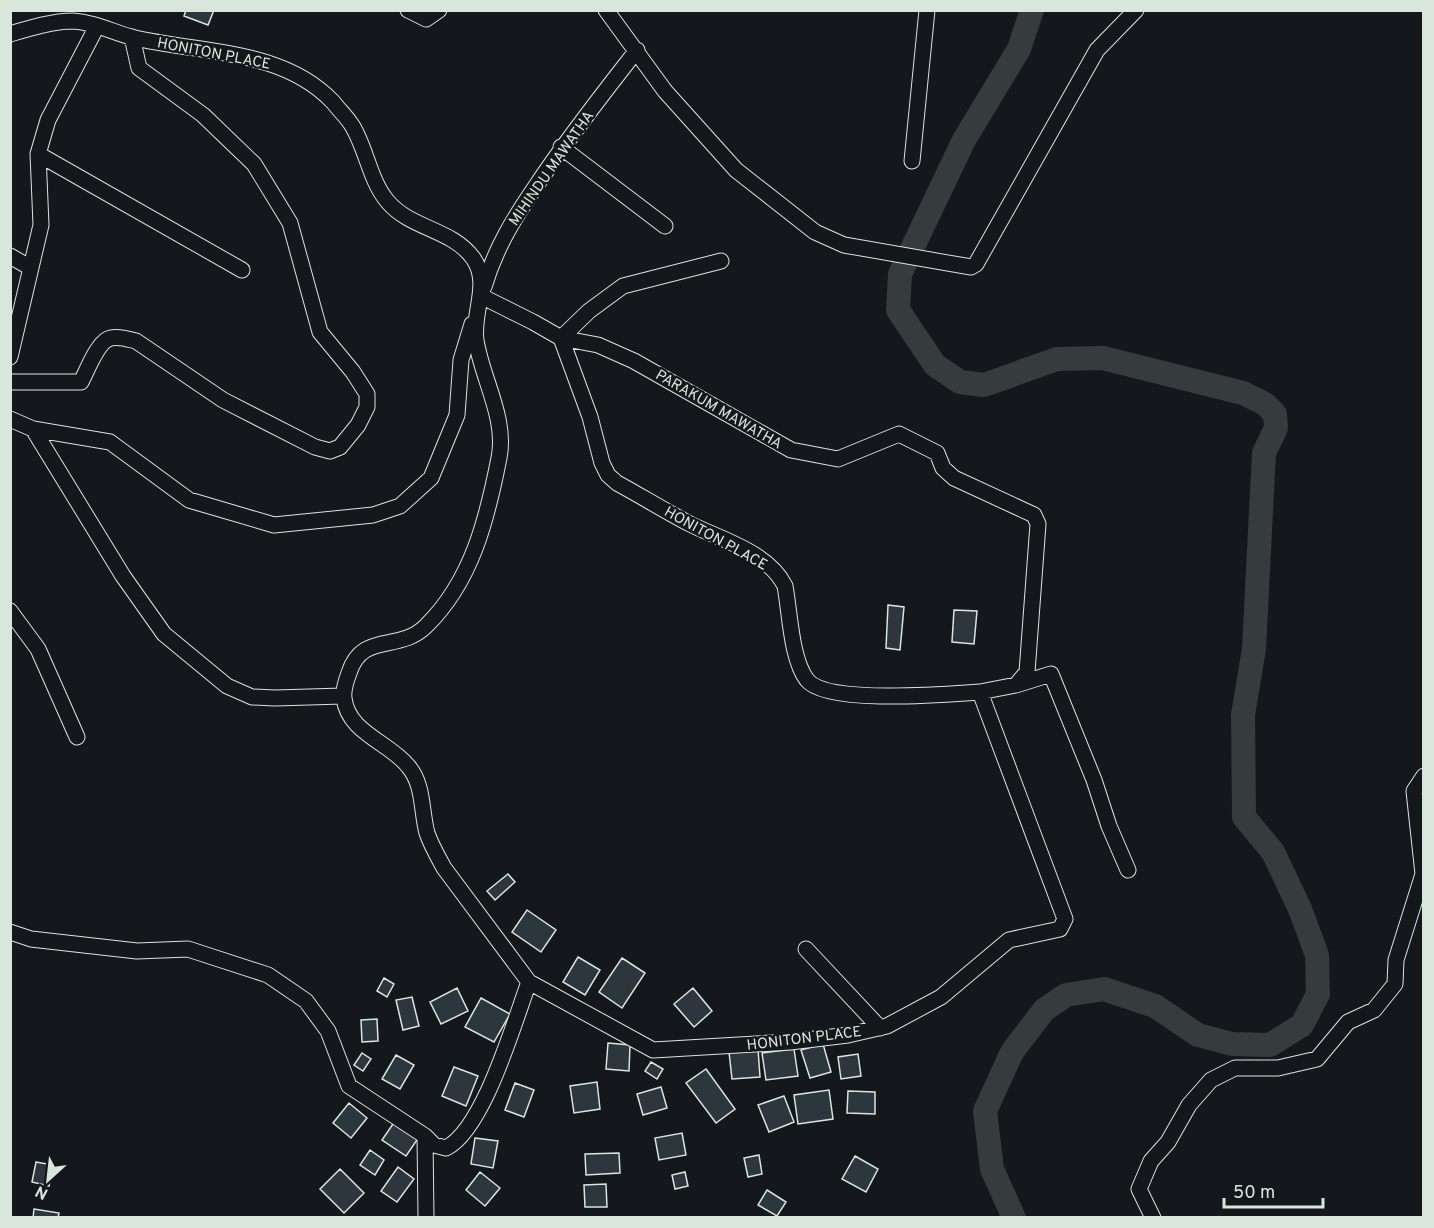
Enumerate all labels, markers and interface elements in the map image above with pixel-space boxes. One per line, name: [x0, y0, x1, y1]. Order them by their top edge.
street label: HONITON PLACE: [155, 34, 272, 75]
street label: MIHINDU MAWATHA: [505, 108, 599, 230]
street label: PARAKUM MAWATHA: [651, 366, 785, 454]
street label: HONITON PLACE: [660, 503, 770, 576]
street label: HONITON PLACE: [746, 1023, 863, 1056]
north arrow: [18, 1150, 78, 1210]
scale bar: [1224, 1171, 1323, 1209]
text: N: [32, 1180, 52, 1203]
text: 50 m: [1233, 1182, 1275, 1205]

